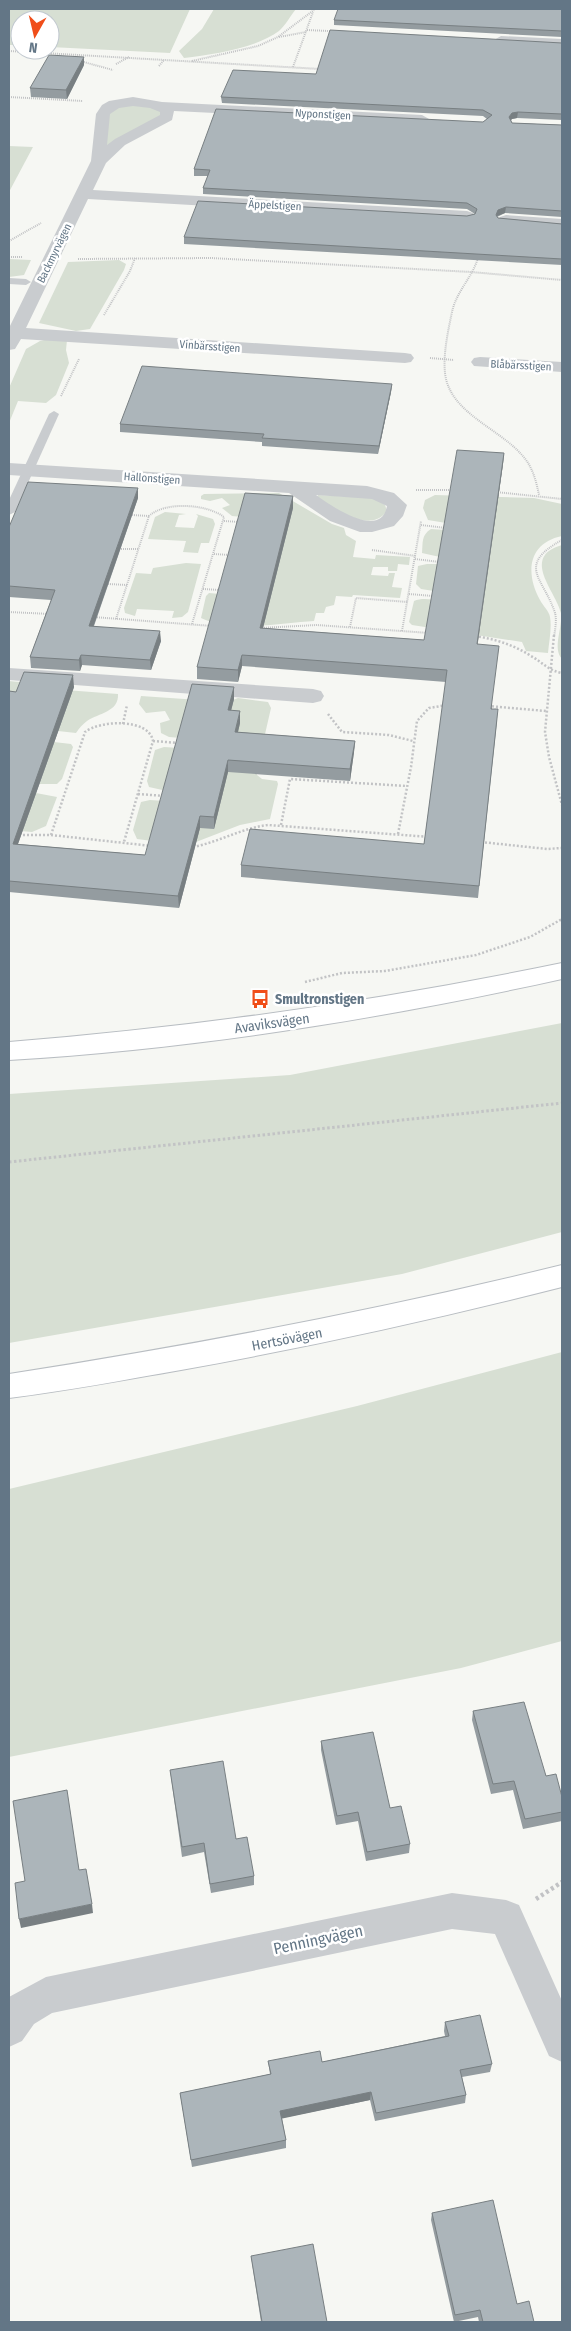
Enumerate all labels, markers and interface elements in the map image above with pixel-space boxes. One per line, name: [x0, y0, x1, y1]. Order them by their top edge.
north arrow: [10, 10, 60, 60]
text: N: [28, 38, 39, 56]
street label: Nyponstigen: [295, 107, 351, 122]
street label: Äppelstigen: [248, 198, 302, 213]
street label: Backmyrvägen: [34, 221, 74, 285]
street label: Vinbärsstigen: [179, 338, 241, 355]
street label: Blåbärsstigen: [490, 357, 552, 374]
street label: Hallonstigen: [123, 470, 181, 487]
bus stop icon: Smultronstigen: [249, 988, 271, 1010]
place label: Smultronstigen: [275, 991, 364, 1008]
street label: Avaviksvägen: [234, 1010, 311, 1037]
street label: Hertsövägen: [250, 1324, 324, 1355]
street label: Penningvägen: [272, 1921, 365, 1958]

